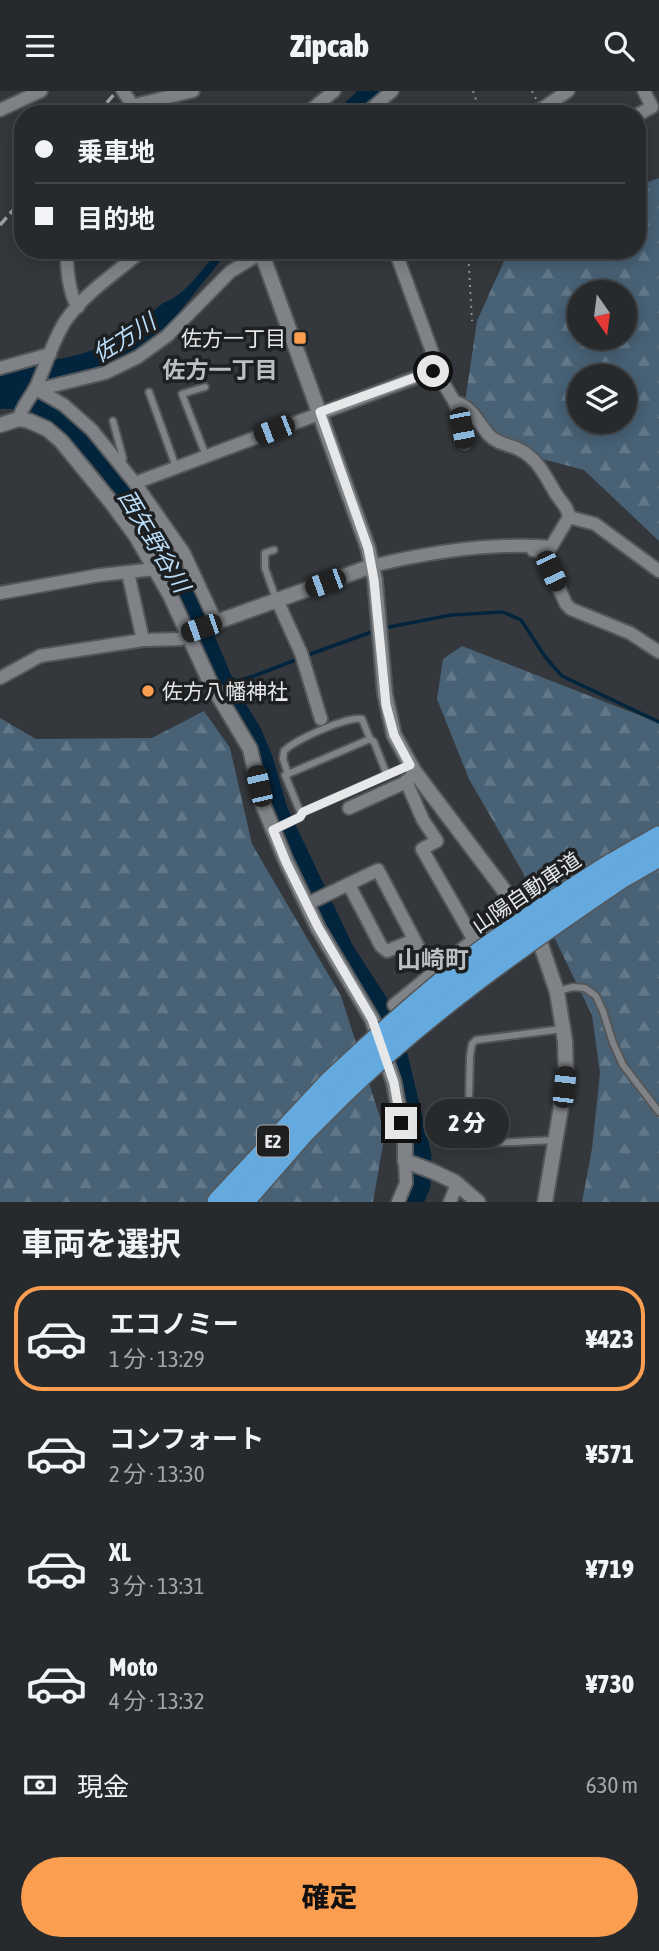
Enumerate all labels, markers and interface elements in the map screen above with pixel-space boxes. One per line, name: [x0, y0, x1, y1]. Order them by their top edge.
icon: menu: [21, 27, 59, 65]
text: Zipcab: [290, 27, 369, 64]
icon: search: [600, 27, 638, 65]
text: 乗車地: [77, 137, 155, 167]
text: 目的地: [77, 204, 155, 234]
north arrow: [567, 280, 637, 350]
map controls: [567, 280, 637, 434]
water label: 佐方川: [88, 307, 163, 367]
place label: 佐方一丁目: [181, 326, 286, 350]
marker: 佐方一丁目: [292, 330, 308, 346]
route start: [417, 355, 449, 387]
district label: 佐方一丁目: [163, 357, 278, 383]
button: layers: [567, 364, 637, 434]
car: [448, 405, 477, 451]
car: [251, 413, 298, 447]
water label: 西矢野谷川: [113, 485, 196, 600]
car: [533, 548, 570, 594]
car: [302, 566, 349, 600]
car: [178, 611, 225, 645]
place label: 佐方八幡神社: [162, 679, 288, 703]
marker: 佐方八幡神社: [140, 683, 156, 699]
car: [245, 763, 274, 809]
street label: 山陽自動車道: [467, 847, 585, 937]
district label: 山崎町: [397, 946, 469, 973]
car: [552, 1065, 577, 1109]
callout: 2 分: [426, 1098, 509, 1147]
route end: [385, 1107, 417, 1139]
text: 2 分: [449, 1110, 485, 1136]
road number: E2: [257, 1125, 289, 1157]
text: 車両を選択: [21, 1225, 181, 1262]
icon: car: [25, 1307, 88, 1370]
text: エコノミー: [109, 1309, 239, 1339]
text: ¥423: [586, 1324, 634, 1354]
text: 1 分 · 13:29: [109, 1346, 205, 1372]
icon: car: [25, 1422, 88, 1485]
text: コンフォート: [109, 1424, 264, 1454]
text: ¥571: [586, 1439, 634, 1469]
text: 2 分 · 13:30: [109, 1461, 205, 1487]
icon: car: [25, 1537, 88, 1600]
text: XL: [109, 1537, 131, 1567]
text: ¥719: [586, 1554, 634, 1584]
text: 3 分 · 13:31: [109, 1573, 205, 1599]
icon: car: [25, 1652, 88, 1715]
text: Moto: [109, 1652, 158, 1682]
text: ¥730: [586, 1669, 634, 1699]
text: 4 分 · 13:32: [109, 1688, 205, 1714]
icon: cash: [21, 1766, 59, 1804]
text: 現金: [77, 1772, 129, 1802]
text: 630 m: [586, 1772, 638, 1798]
button: 確定: [21, 1857, 638, 1937]

